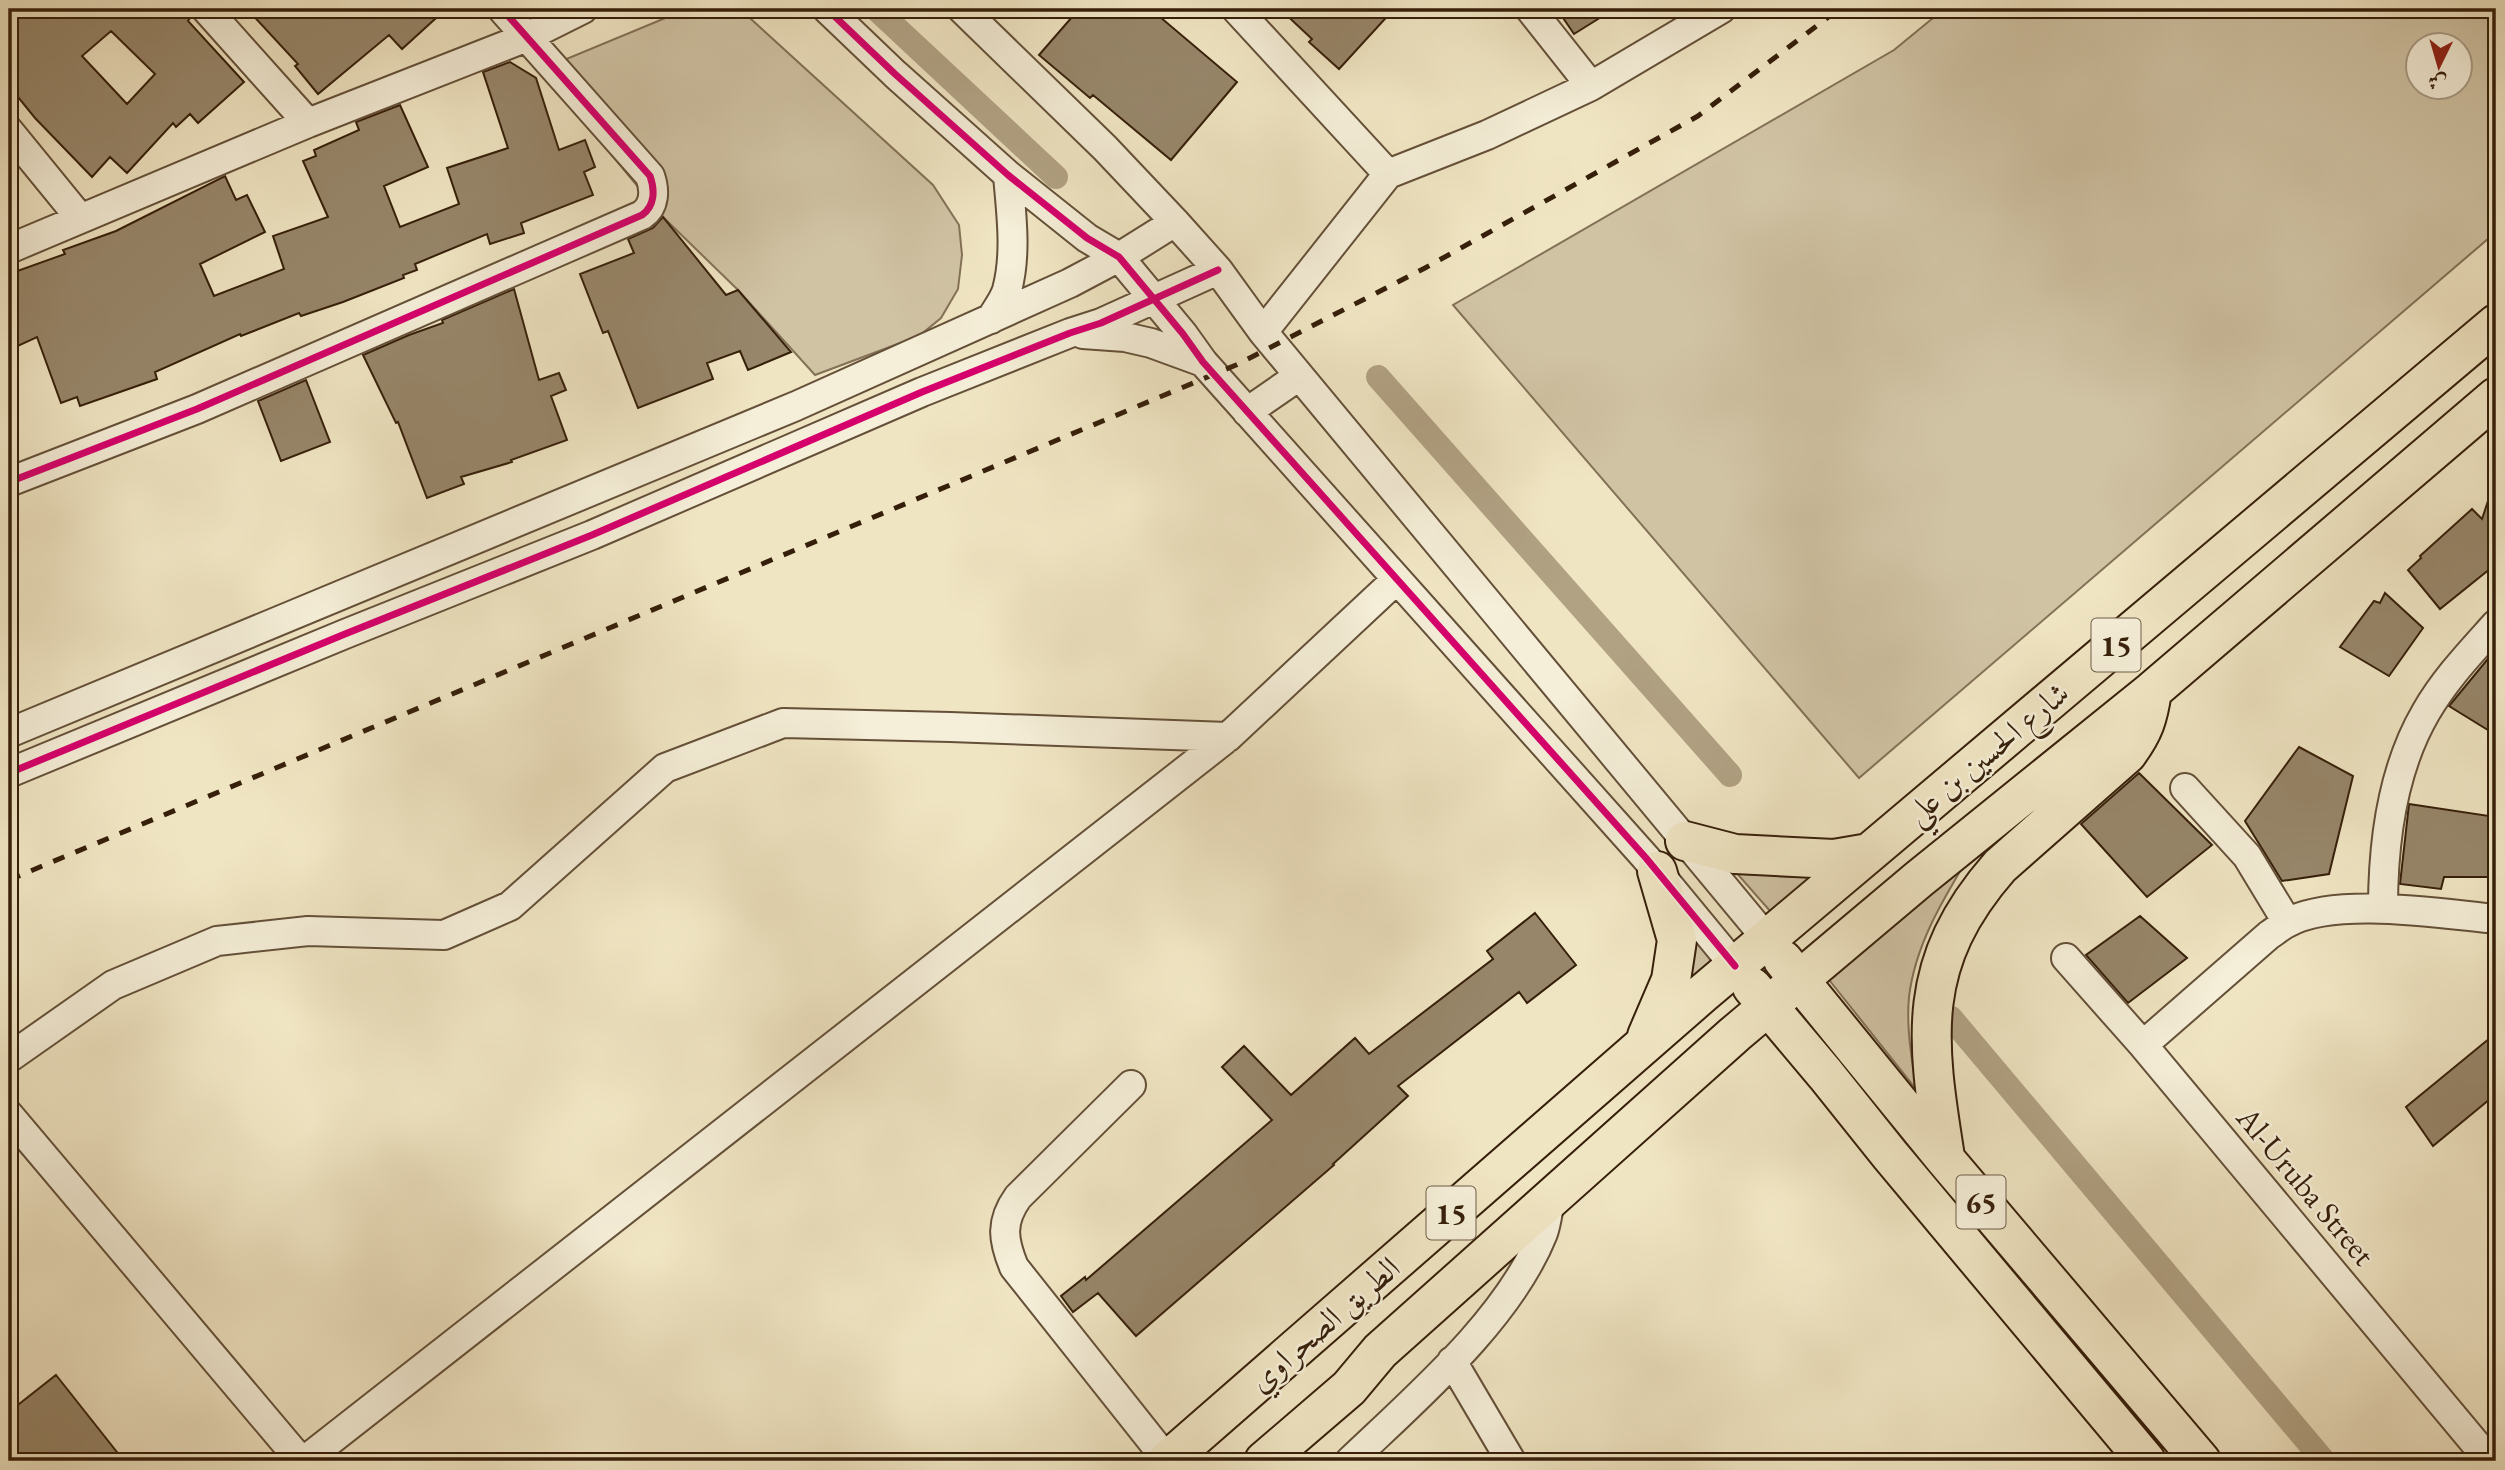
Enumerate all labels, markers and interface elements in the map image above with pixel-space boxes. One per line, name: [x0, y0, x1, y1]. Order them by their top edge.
north arrow: [2404, 32, 2474, 102]
text: ش: [2427, 69, 2448, 96]
road number: 15: [2092, 618, 2140, 672]
street label: شارع الحسين بن علي: [1896, 672, 2084, 842]
street label: Al-Uruba Street: [2227, 1097, 2385, 1274]
road number: 65: [1956, 1176, 2006, 1228]
road number: 15: [1426, 1186, 1476, 1240]
street label: الطريق الصحراوي: [1240, 1247, 1411, 1404]

